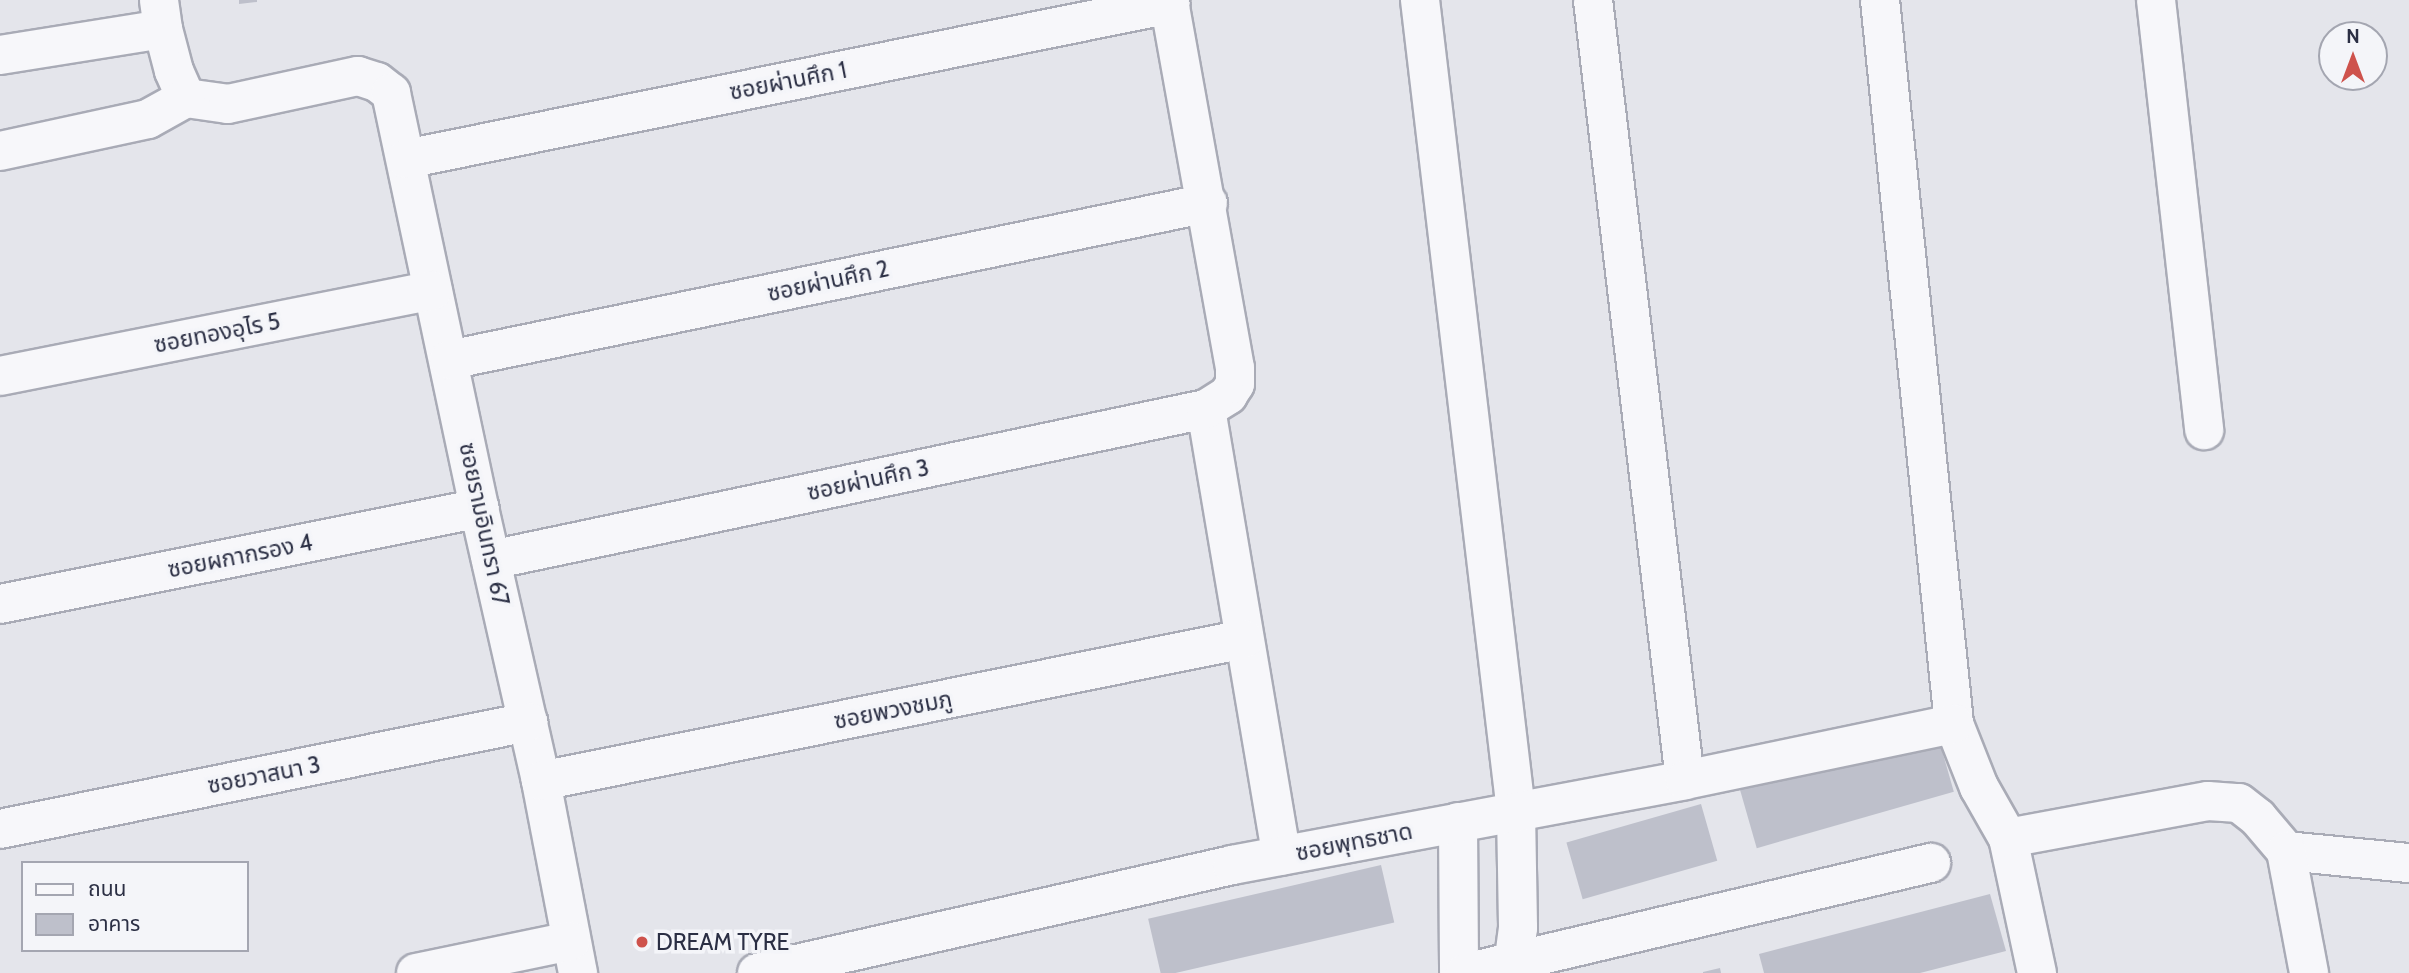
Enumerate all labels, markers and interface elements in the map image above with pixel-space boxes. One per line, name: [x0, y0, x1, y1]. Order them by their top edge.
north arrow: [2318, 21, 2388, 91]
text: N: [2346, 25, 2360, 48]
street label: ซอยผ่านศึก 1: [727, 56, 849, 106]
street label: ซอยผ่านศึก 2: [765, 255, 891, 307]
street label: ซอยทองอุไร 5: [152, 307, 282, 359]
street label: ซอยรามอินทรา 67: [453, 440, 515, 608]
street label: ซอยผ่านศึก 3: [805, 454, 931, 506]
street label: ซอยผกากรอง 4: [165, 528, 315, 584]
street label: ซอยพวงชมภู: [831, 685, 955, 735]
street label: ซอยวาสนา 3: [205, 751, 323, 799]
street label: ซอยพุทธชาด: [1293, 817, 1415, 867]
legend: [21, 861, 248, 952]
text: ถนน: [88, 876, 126, 901]
text: อาคาร: [88, 911, 140, 936]
place label: DREAM TYRE: [656, 928, 789, 956]
marker: DREAM TYRE: [634, 934, 650, 950]

